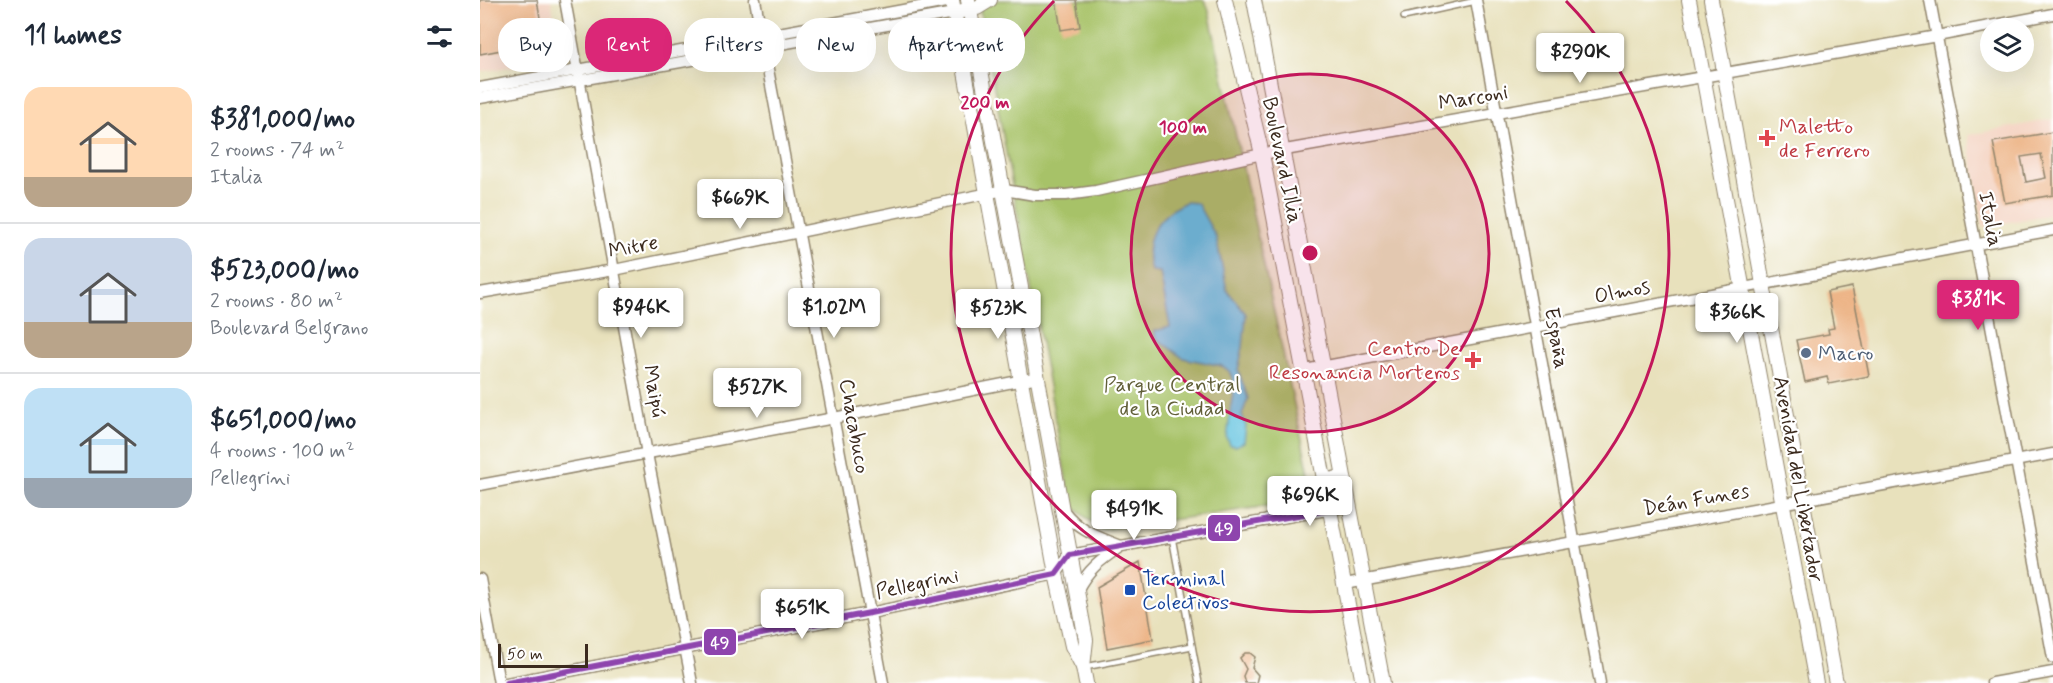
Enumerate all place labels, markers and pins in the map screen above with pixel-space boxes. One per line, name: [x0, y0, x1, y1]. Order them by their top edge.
pin: $290K: [1538, 33, 1622, 84]
place label: Maletto de Ferrero: [1779, 113, 1870, 165]
marker: Maletto de Ferrero: [1760, 131, 1774, 145]
pin: $669K: [698, 179, 782, 230]
centre of rings: [1300, 243, 1320, 263]
pin: $381K: [1936, 280, 2020, 331]
pin: $946K: [599, 288, 683, 339]
pin: $1.02M: [785, 288, 883, 339]
pin: $523K: [956, 289, 1040, 340]
pin: $366K: [1695, 293, 1779, 344]
place label: Centro De Resonancia Morteros: [1269, 335, 1460, 387]
place label: Macro: [1818, 340, 1874, 368]
marker: Macro: [1799, 346, 1813, 360]
marker: Centro De Resonancia Morteros: [1464, 351, 1482, 369]
pin: $527K: [715, 368, 799, 419]
pin: $696K: [1268, 476, 1352, 527]
pin: $491K: [1092, 490, 1176, 541]
place label: Terminal Colectivos: [1142, 565, 1229, 617]
marker: Terminal Colectivos: [1123, 583, 1137, 597]
pin: $651K: [760, 589, 844, 640]

